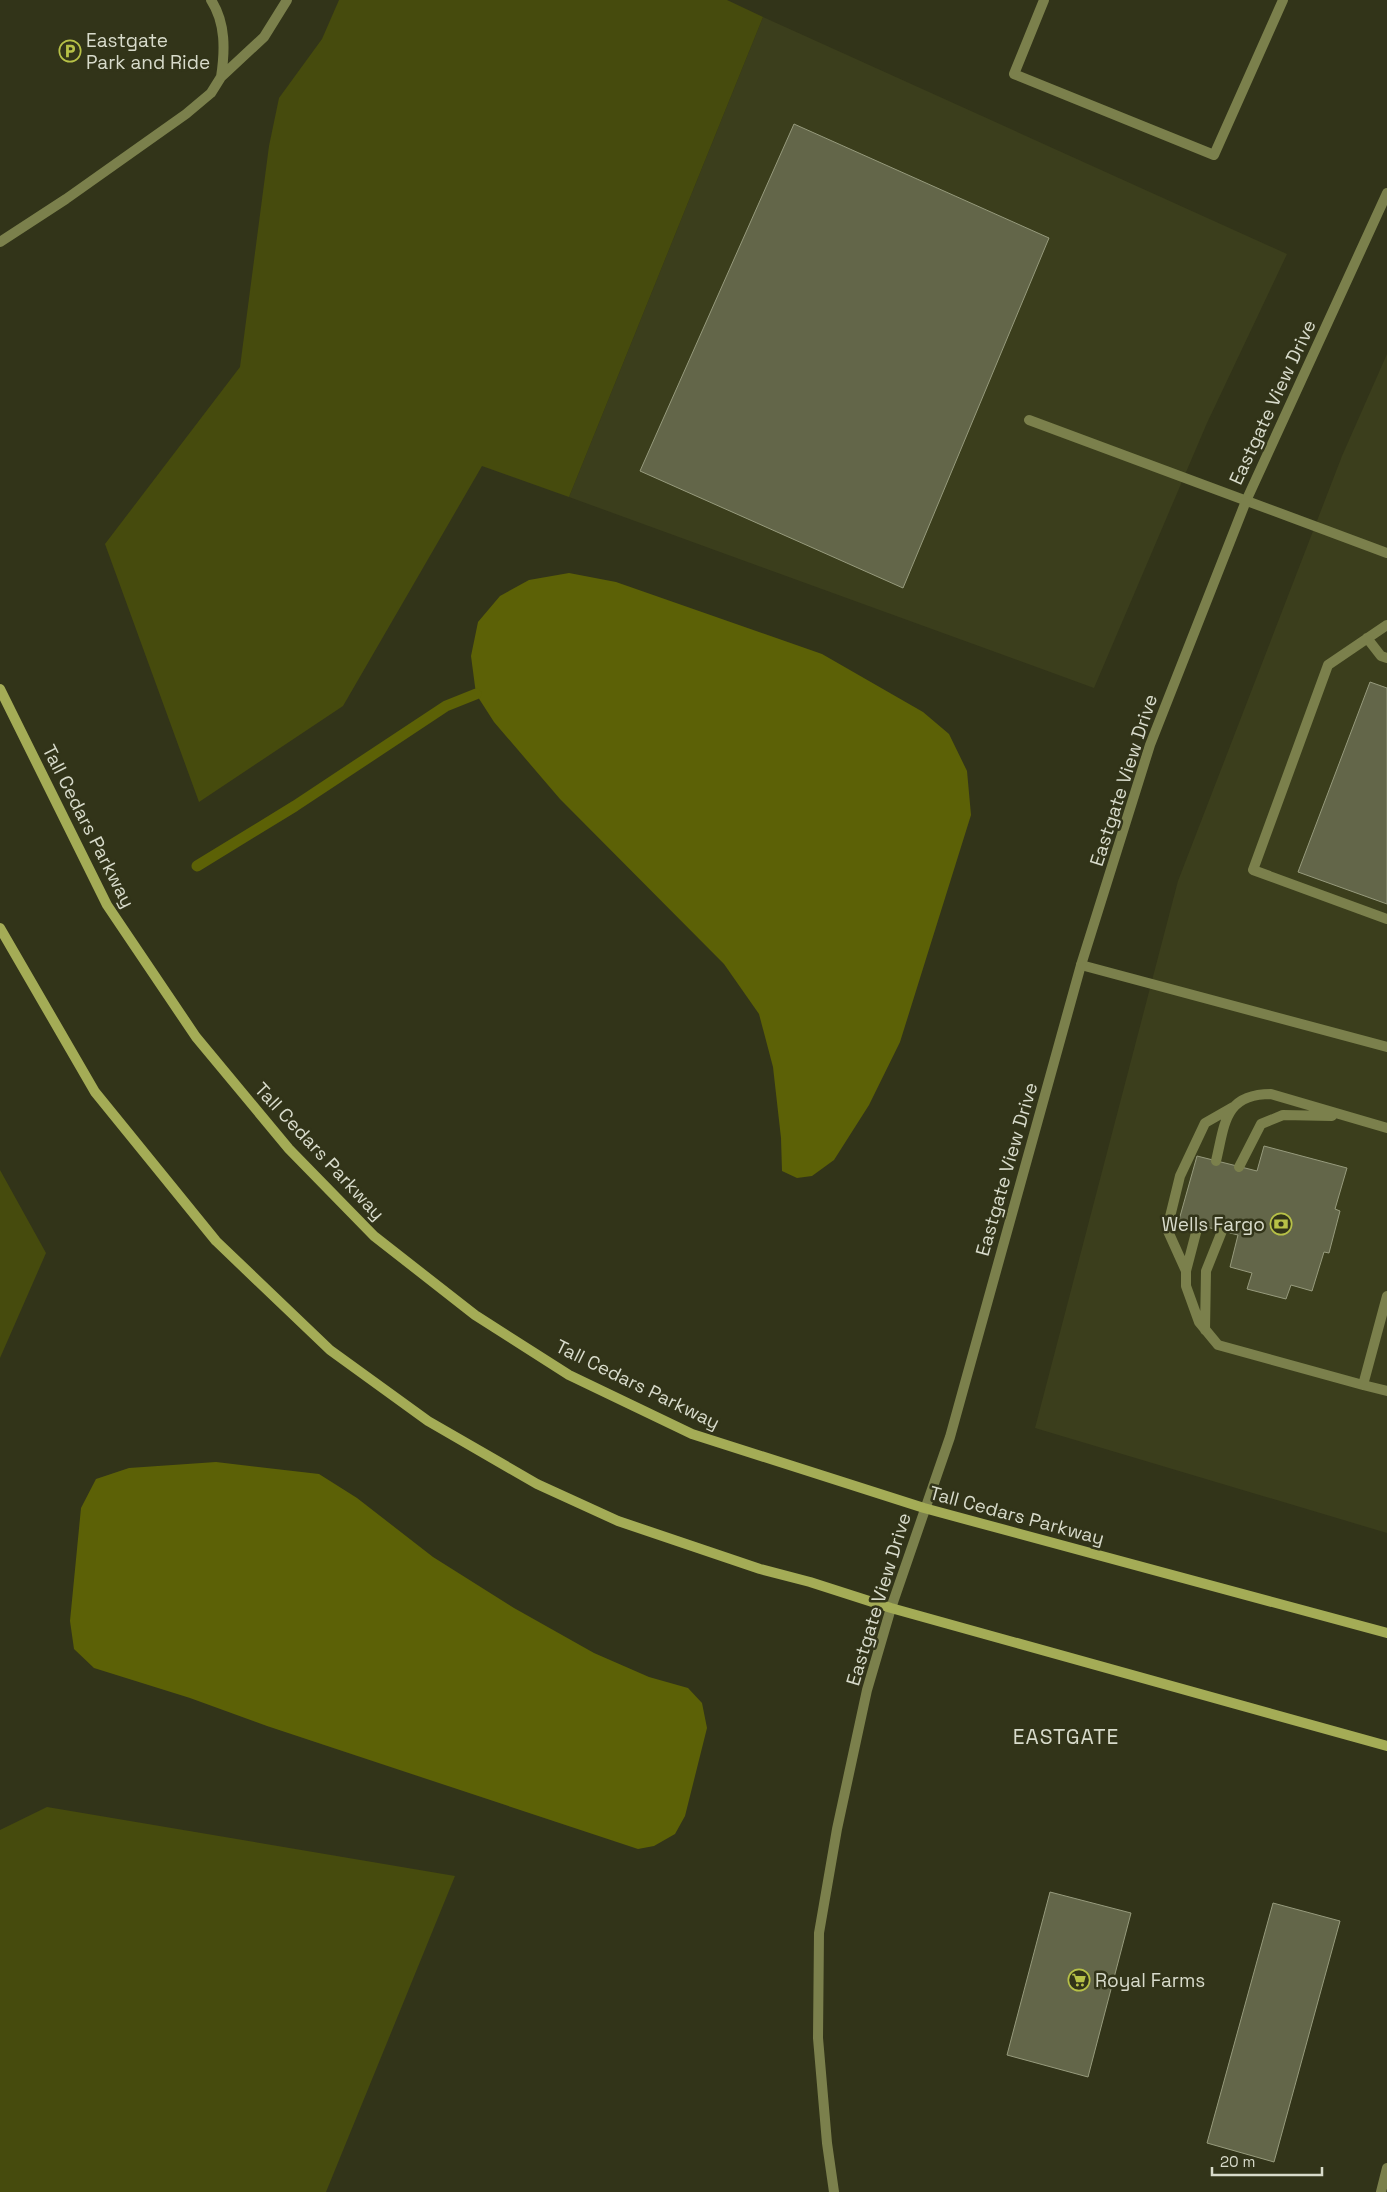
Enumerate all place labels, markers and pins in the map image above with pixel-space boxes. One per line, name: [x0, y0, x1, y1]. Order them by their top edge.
place label: Eastgate Park and Ride: [86, 28, 210, 75]
parking icon: Eastgate Park and Ride: [58, 39, 82, 63]
place label: Wells Fargo: [1161, 1212, 1265, 1237]
bank icon: Wells Fargo: [1269, 1212, 1293, 1236]
supermarket icon: Royal Farms: [1067, 1968, 1091, 1992]
place label: Royal Farms: [1095, 1968, 1205, 1993]

